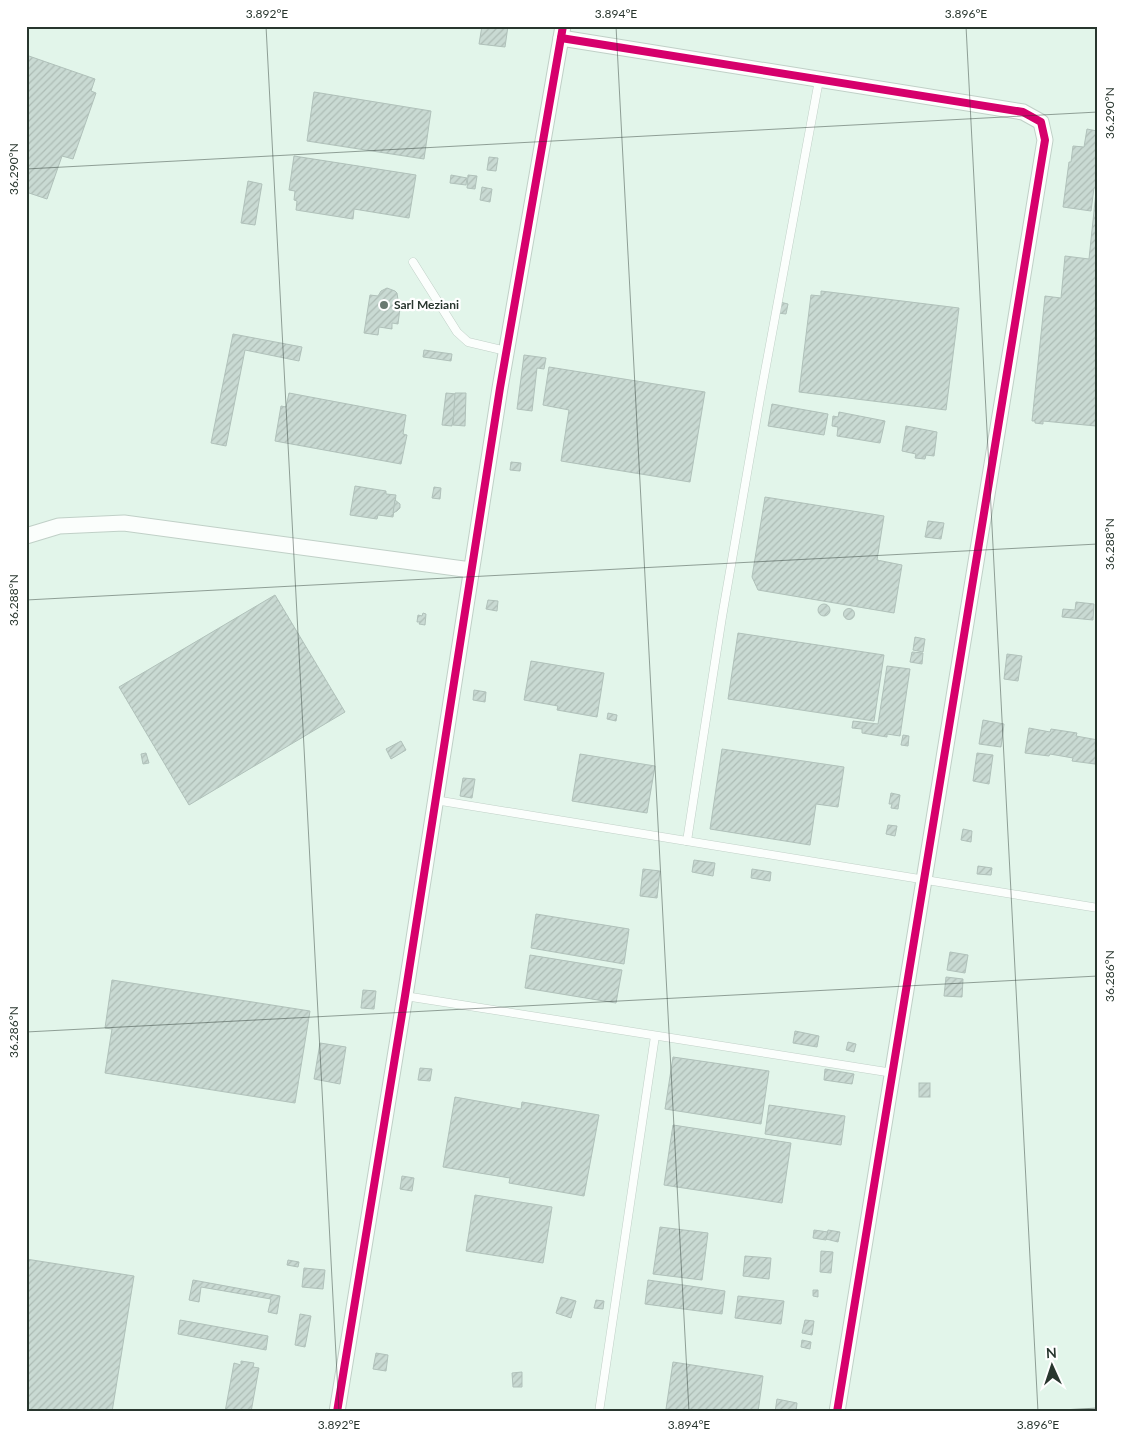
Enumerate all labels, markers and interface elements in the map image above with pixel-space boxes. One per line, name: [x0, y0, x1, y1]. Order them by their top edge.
text: 3.892°E: [246, 6, 288, 21]
text: 3.894°E: [595, 6, 637, 21]
text: 3.896°E: [945, 6, 987, 21]
text: 36.290°N: [1102, 87, 1117, 139]
text: 36.290°N: [6, 143, 21, 195]
place label: Sarl Meziani: [394, 297, 459, 312]
marker: Sarl Meziani: [378, 299, 390, 311]
text: 36.288°N: [1102, 518, 1117, 570]
text: 36.288°N: [6, 574, 21, 626]
text: 36.286°N: [1102, 950, 1117, 1002]
text: 36.286°N: [6, 1006, 21, 1058]
north arrow: [1026, 1340, 1076, 1390]
text: N: [1045, 1344, 1057, 1361]
text: 3.892°E: [318, 1417, 360, 1432]
text: 3.894°E: [668, 1417, 710, 1432]
text: 3.896°E: [1017, 1417, 1059, 1432]

